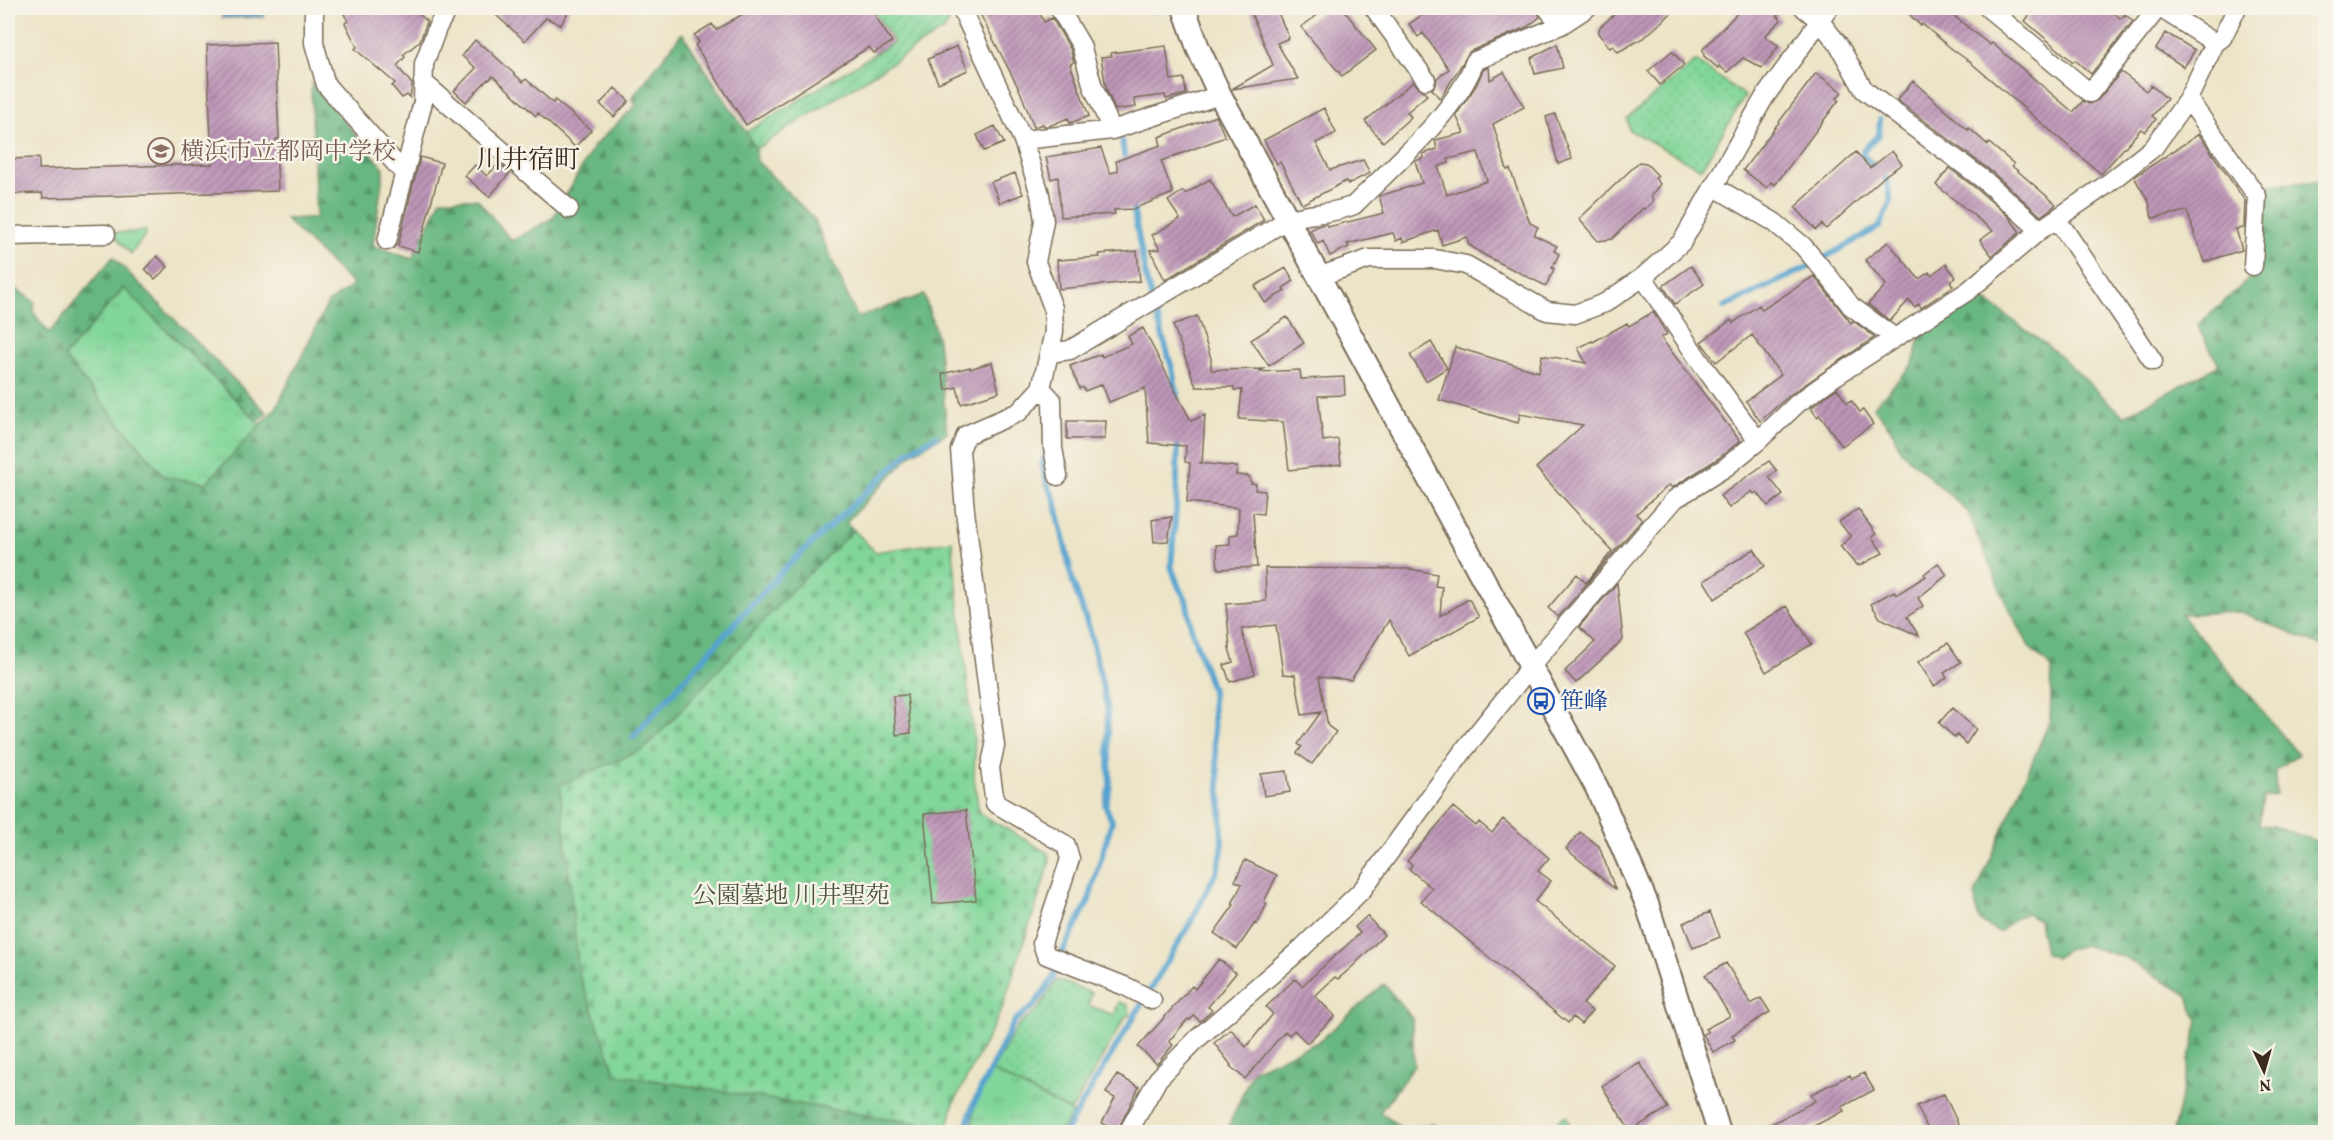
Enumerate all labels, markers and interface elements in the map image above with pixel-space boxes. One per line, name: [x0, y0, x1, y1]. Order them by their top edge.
school or university icon: 横浜市立都岡中学校: [146, 136, 176, 166]
place label: 横浜市立都岡中学校: [180, 136, 396, 170]
district label: 川井宿町: [476, 143, 580, 179]
bus stop icon: 笹峰: [1526, 686, 1556, 716]
place label: 笹峰: [1560, 686, 1608, 720]
park label: 公園墓地 川井聖苑: [693, 880, 889, 914]
north arrow: [2234, 1041, 2294, 1101]
text: N: [2258, 1072, 2272, 1095]

